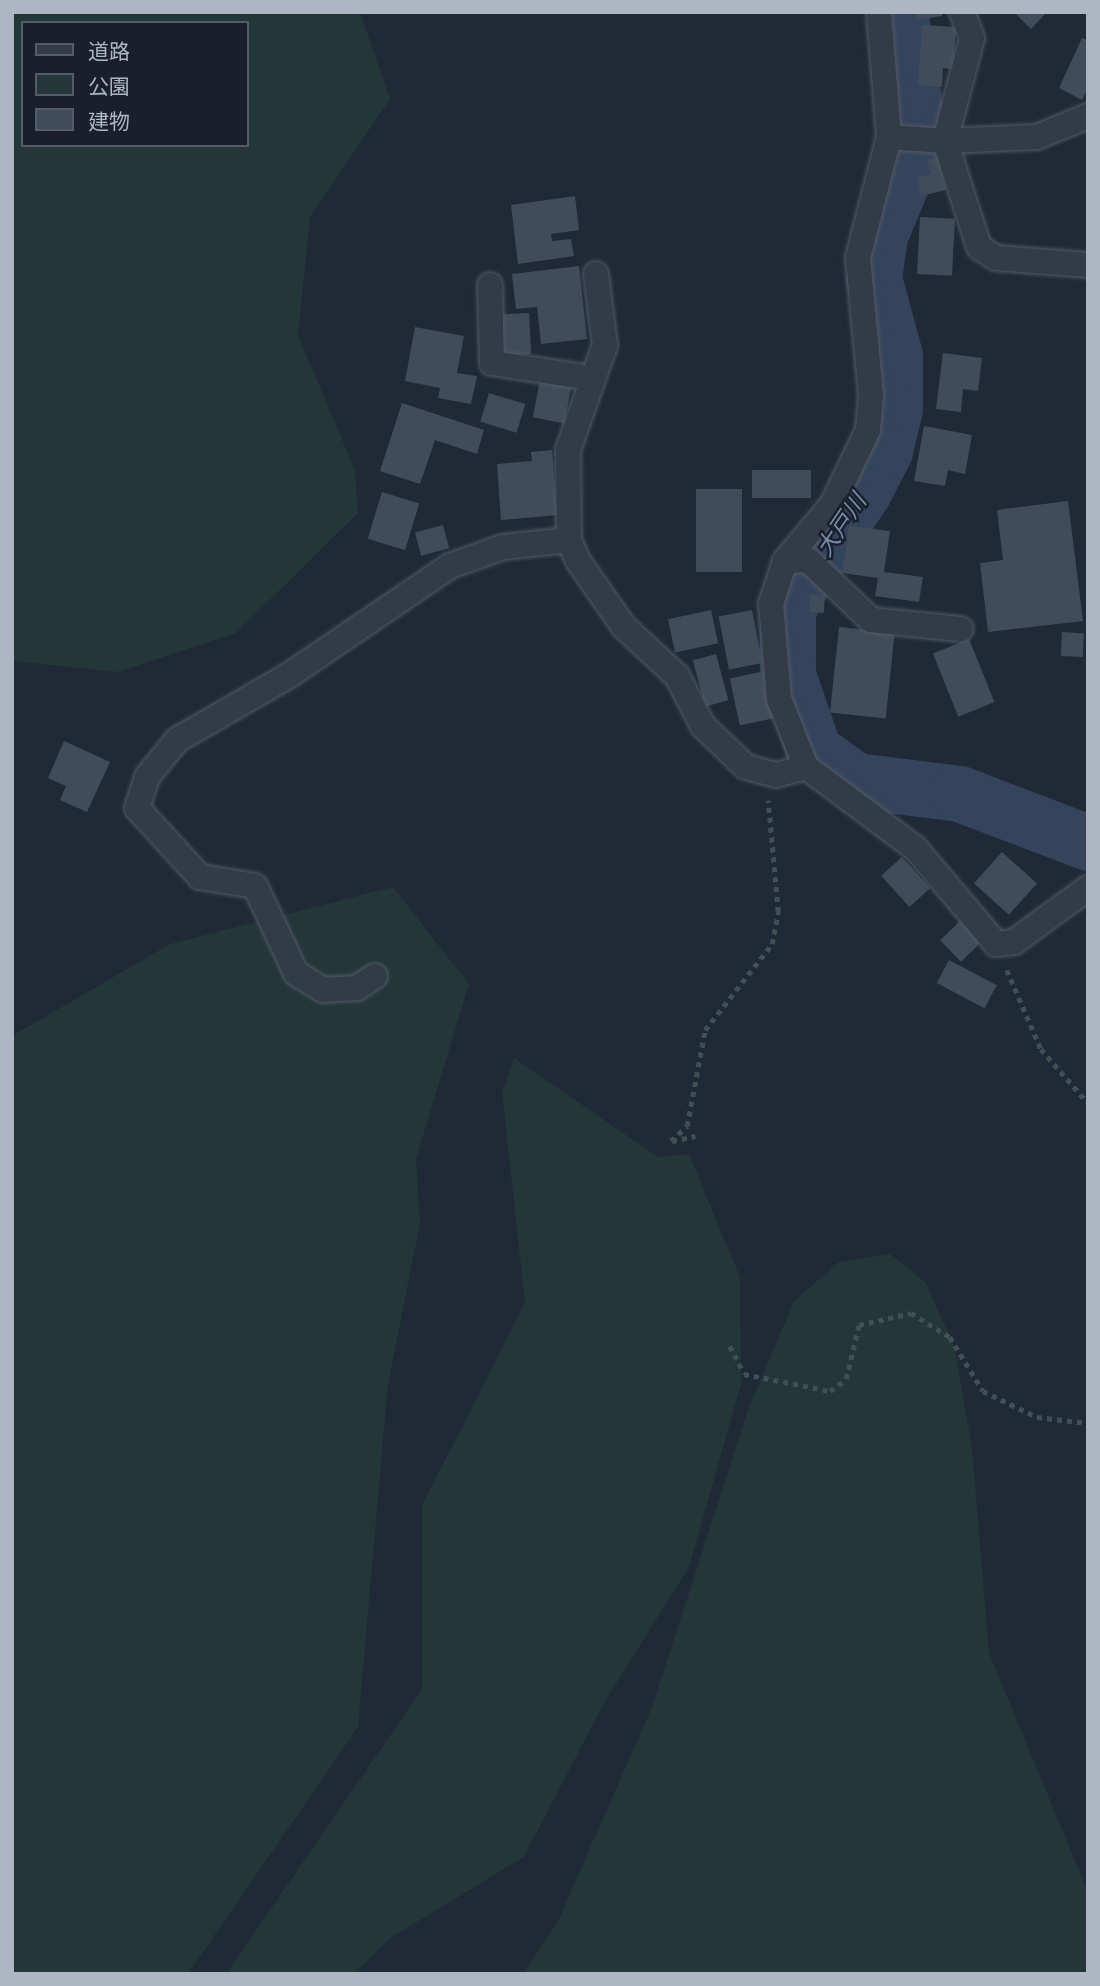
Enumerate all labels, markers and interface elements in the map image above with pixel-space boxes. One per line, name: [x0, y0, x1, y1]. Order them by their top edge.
legend: [21, 21, 248, 147]
text: 道路: [88, 40, 130, 64]
text: 公園: [88, 75, 130, 99]
text: 建物: [88, 110, 130, 134]
water label: 大戸川: [810, 489, 872, 561]

